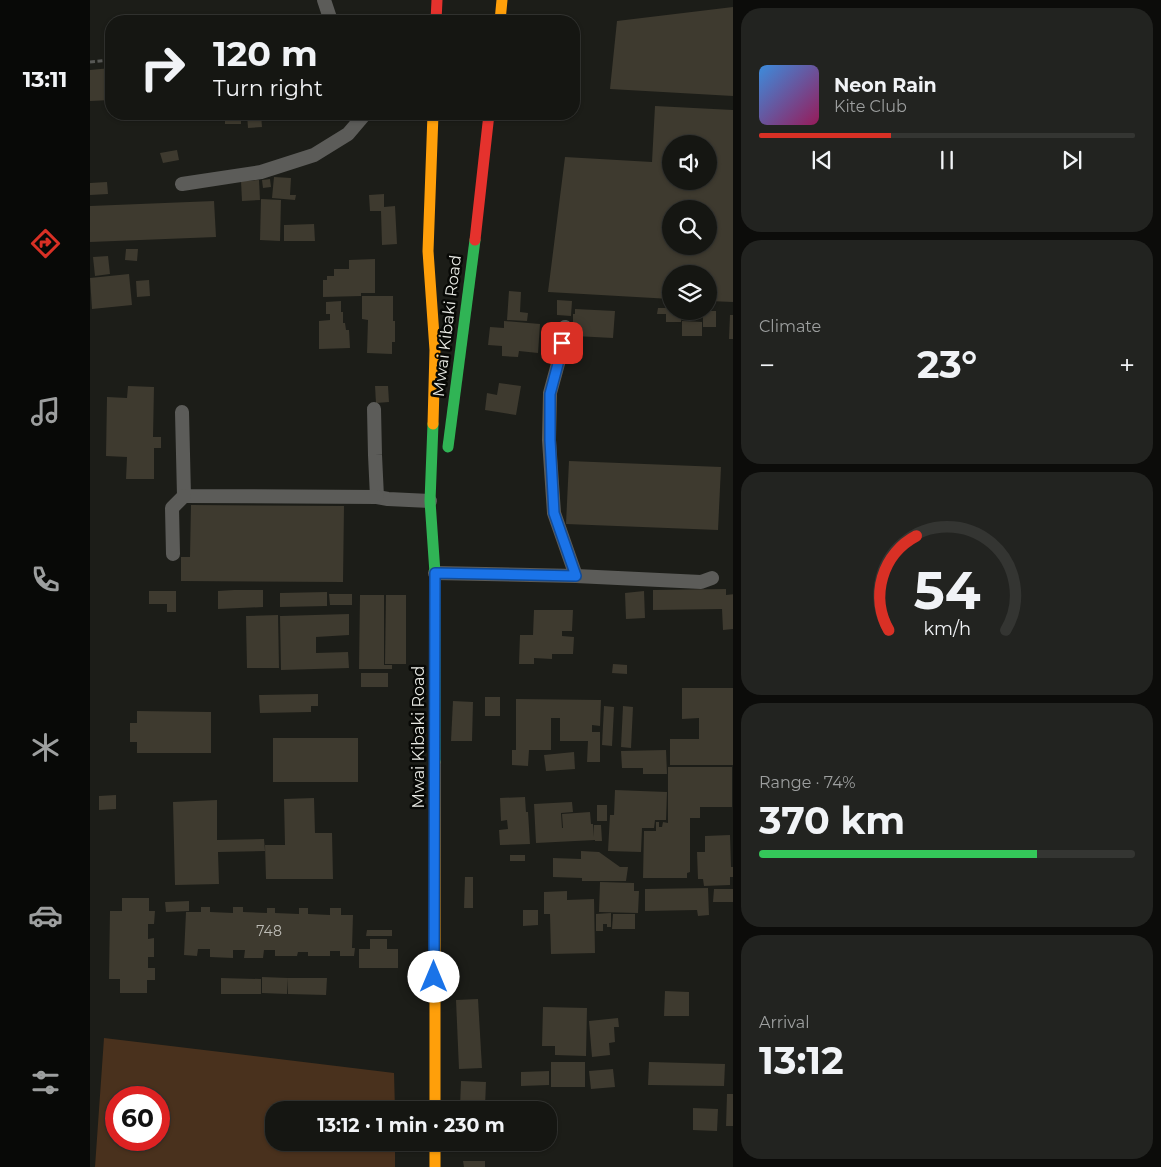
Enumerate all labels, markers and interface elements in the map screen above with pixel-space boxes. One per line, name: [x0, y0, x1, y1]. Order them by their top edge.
text: 120 m: [213, 32, 318, 75]
icon: right: [130, 35, 195, 100]
text: 13:11: [23, 66, 67, 93]
text: Neon Rain: [834, 74, 937, 97]
text: Turn right: [213, 75, 323, 102]
text: Kite Club: [834, 97, 907, 116]
map controls: [662, 135, 717, 320]
button: sound: [662, 135, 717, 190]
icon: previous: [808, 146, 836, 174]
icon: pause: [933, 146, 961, 174]
icon: next: [1058, 146, 1086, 174]
button: search: [662, 200, 717, 255]
icon: directions: [28, 226, 63, 261]
street label: Mwai Kibaki Road: [429, 254, 465, 398]
button: layers: [662, 265, 717, 320]
text: Climate: [759, 317, 821, 336]
pin: [541, 322, 583, 364]
icon: arrive: [548, 329, 576, 357]
text: 23°: [917, 341, 977, 388]
text: −: [759, 348, 775, 382]
text: +: [1119, 348, 1135, 382]
icon: music: [28, 394, 63, 429]
text: 54: [914, 559, 981, 622]
icon: phone: [28, 562, 63, 597]
text: km/h: [923, 618, 971, 639]
street label: Mwai Kibaki Road: [409, 666, 428, 808]
icon: climate: [28, 730, 63, 765]
text: Range · 74%: [759, 773, 856, 792]
text: 370 km: [759, 797, 905, 844]
icon: car: [28, 898, 63, 933]
house number: 748: [256, 922, 282, 940]
position arrow: [407, 950, 459, 1002]
text: Arrival: [759, 1013, 809, 1032]
text: 13:12: [759, 1037, 844, 1084]
icon: filters: [28, 1065, 63, 1100]
speed limit sign: 60: [105, 1086, 170, 1151]
text: 13:12 · 1 min · 230 m: [317, 1114, 505, 1137]

